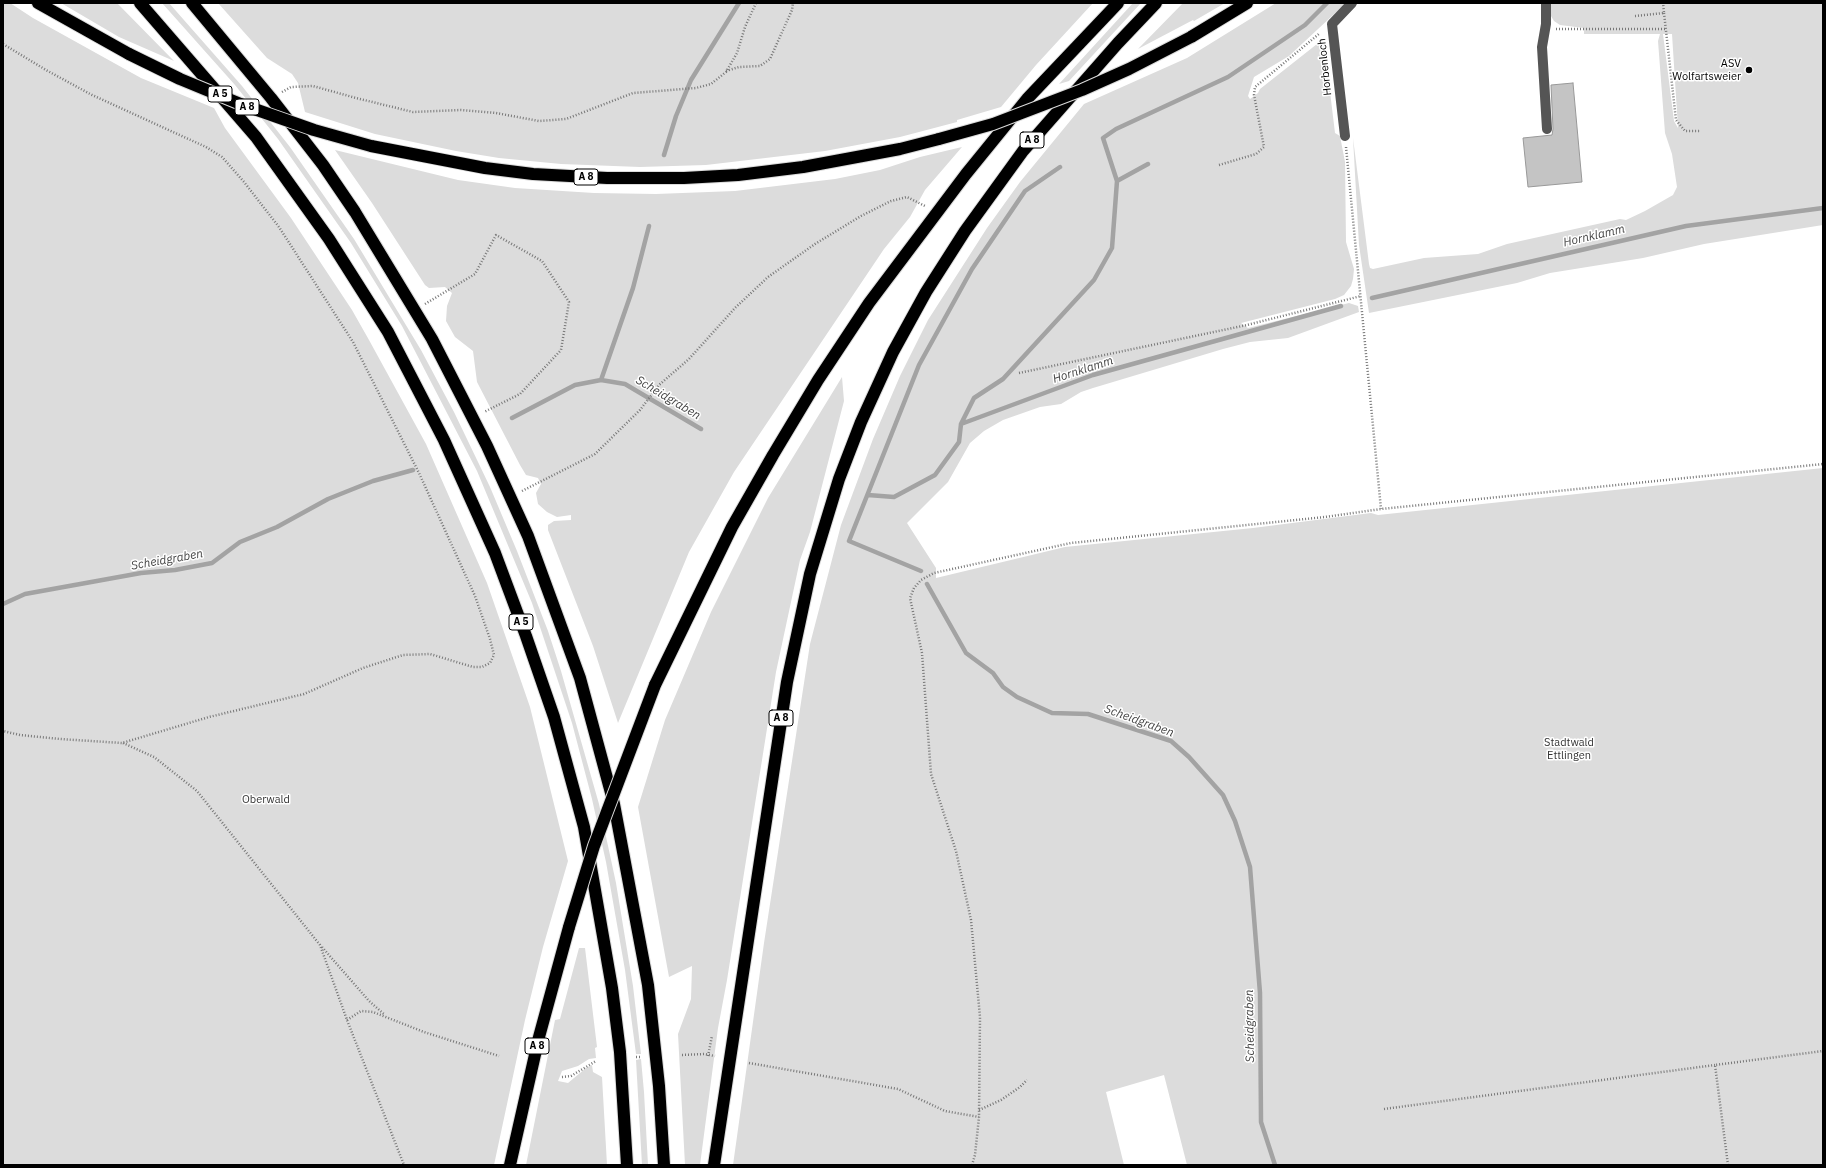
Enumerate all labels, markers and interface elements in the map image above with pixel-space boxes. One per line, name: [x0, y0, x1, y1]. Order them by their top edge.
street label: Horbenloch: [1315, 38, 1335, 96]
place label: ASV Wolfartsweier: [1672, 57, 1741, 83]
marker: ASV Wolfartsweier: [1744, 65, 1754, 75]
road number: A 5: [208, 86, 232, 102]
road number: A 8: [235, 99, 259, 115]
road number: A 8: [1020, 132, 1044, 148]
road number: A 8: [574, 169, 598, 185]
water label: Hornklamm: [1562, 222, 1626, 250]
water label: Hornklamm: [1051, 353, 1115, 387]
water label: Scheidgraben: [633, 373, 703, 423]
water label: Scheidgraben: [130, 547, 204, 573]
road number: A 5: [509, 614, 533, 630]
water label: Scheidgraben: [1102, 702, 1176, 740]
road number: A 8: [769, 710, 793, 726]
park label: Stadtwald Ettlingen: [1544, 736, 1594, 762]
park label: Oberwald: [242, 793, 290, 807]
water label: Scheidgraben: [1242, 989, 1258, 1063]
road number: A 8: [525, 1038, 549, 1054]

